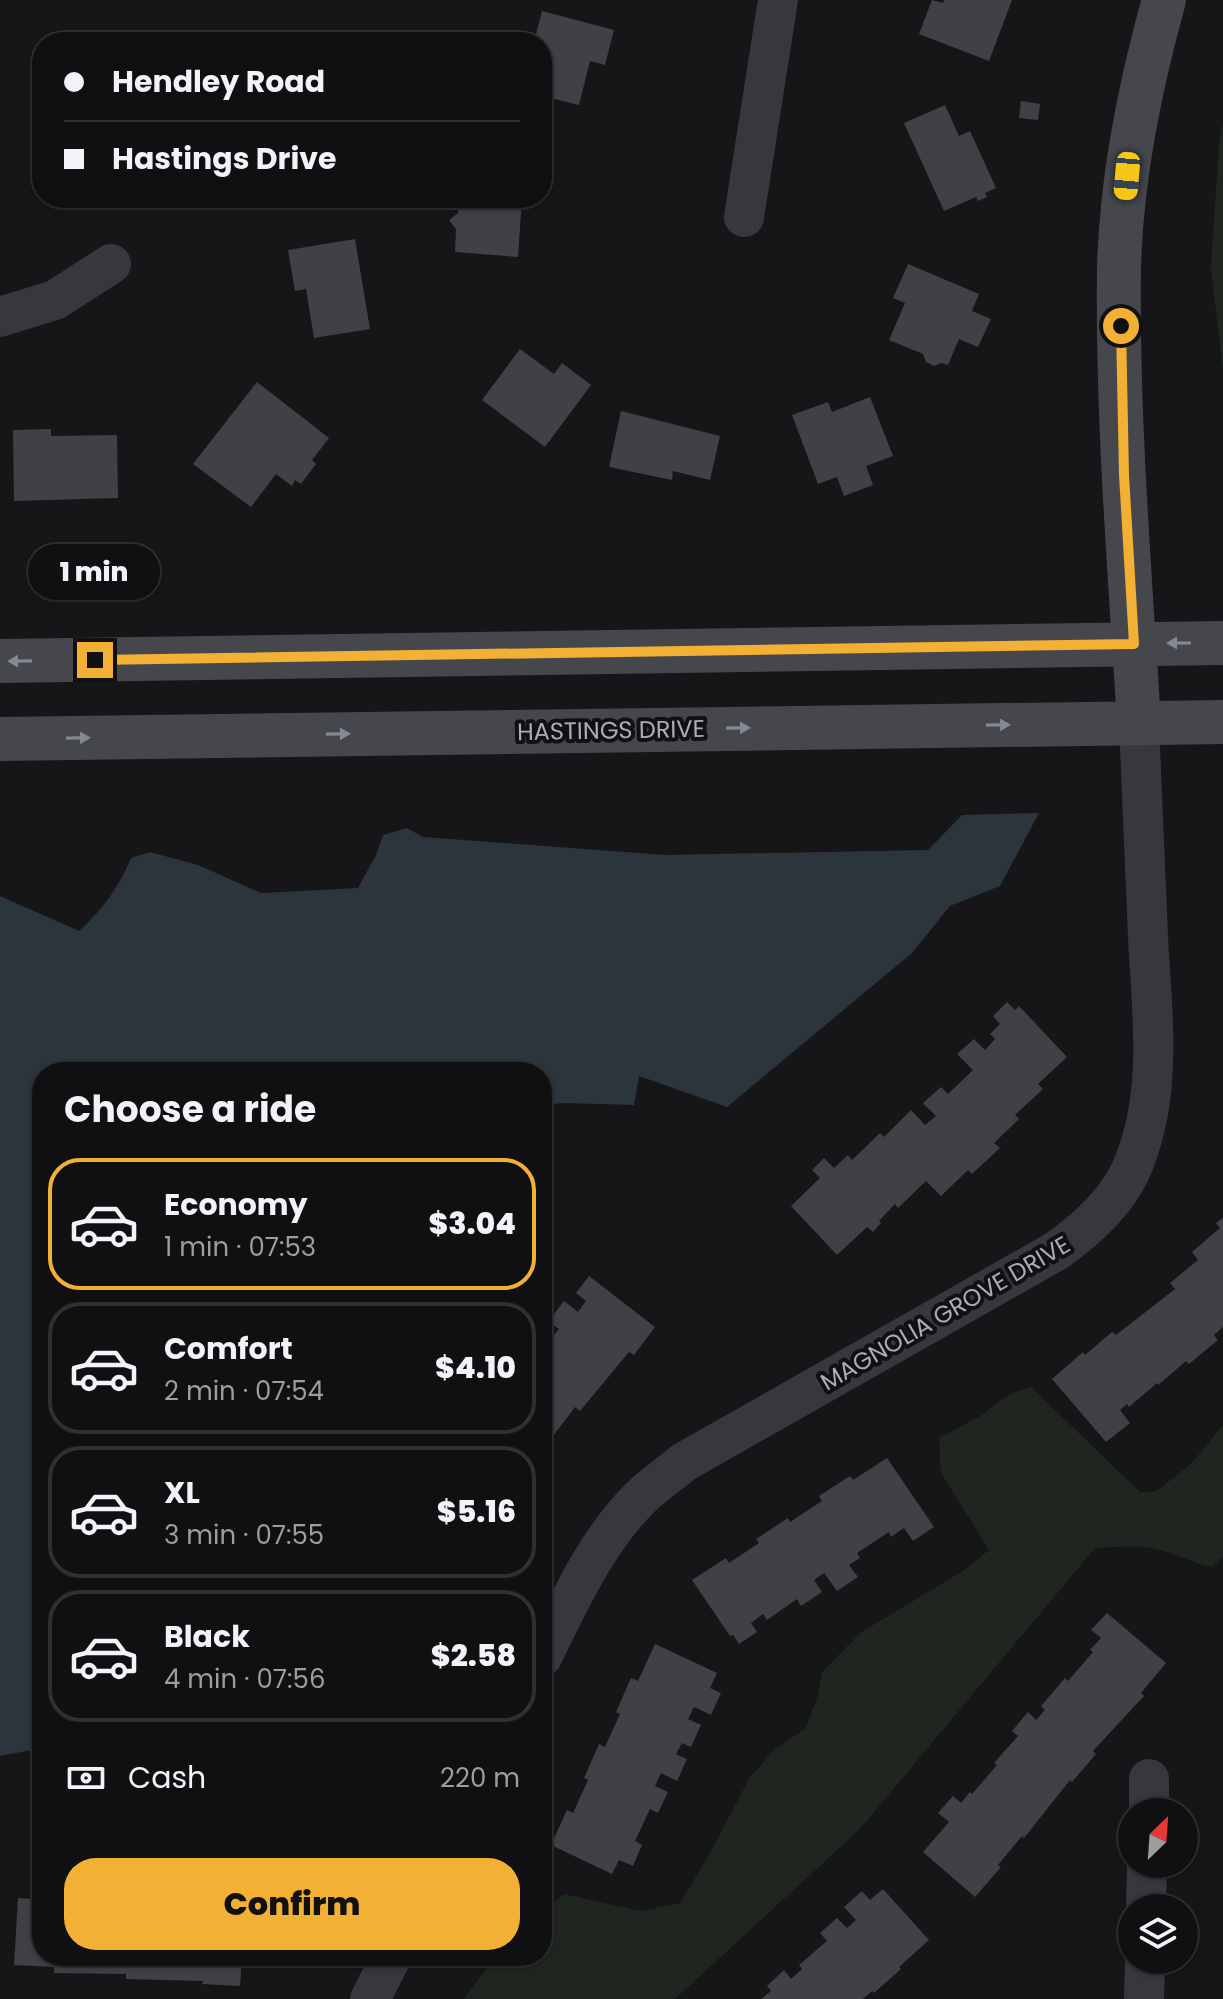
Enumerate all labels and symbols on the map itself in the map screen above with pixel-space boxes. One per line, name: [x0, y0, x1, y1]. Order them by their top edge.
car: [1113, 151, 1141, 201]
route start: [1103, 308, 1139, 344]
callout: 1 min: [29, 544, 161, 600]
one-way arrow: [1166, 637, 1191, 649]
route end: [77, 642, 113, 678]
one-way arrow: [7, 655, 32, 667]
street label: HASTINGS DRIVE: [517, 712, 705, 748]
one-way arrow: [986, 718, 1011, 731]
one-way arrow: [726, 722, 751, 734]
one-way arrow: [326, 728, 351, 740]
one-way arrow: [66, 731, 91, 744]
street label: MAGNOLIA GROVE DRIVE: [814, 1228, 1076, 1398]
north arrow: [1118, 1798, 1198, 1878]

